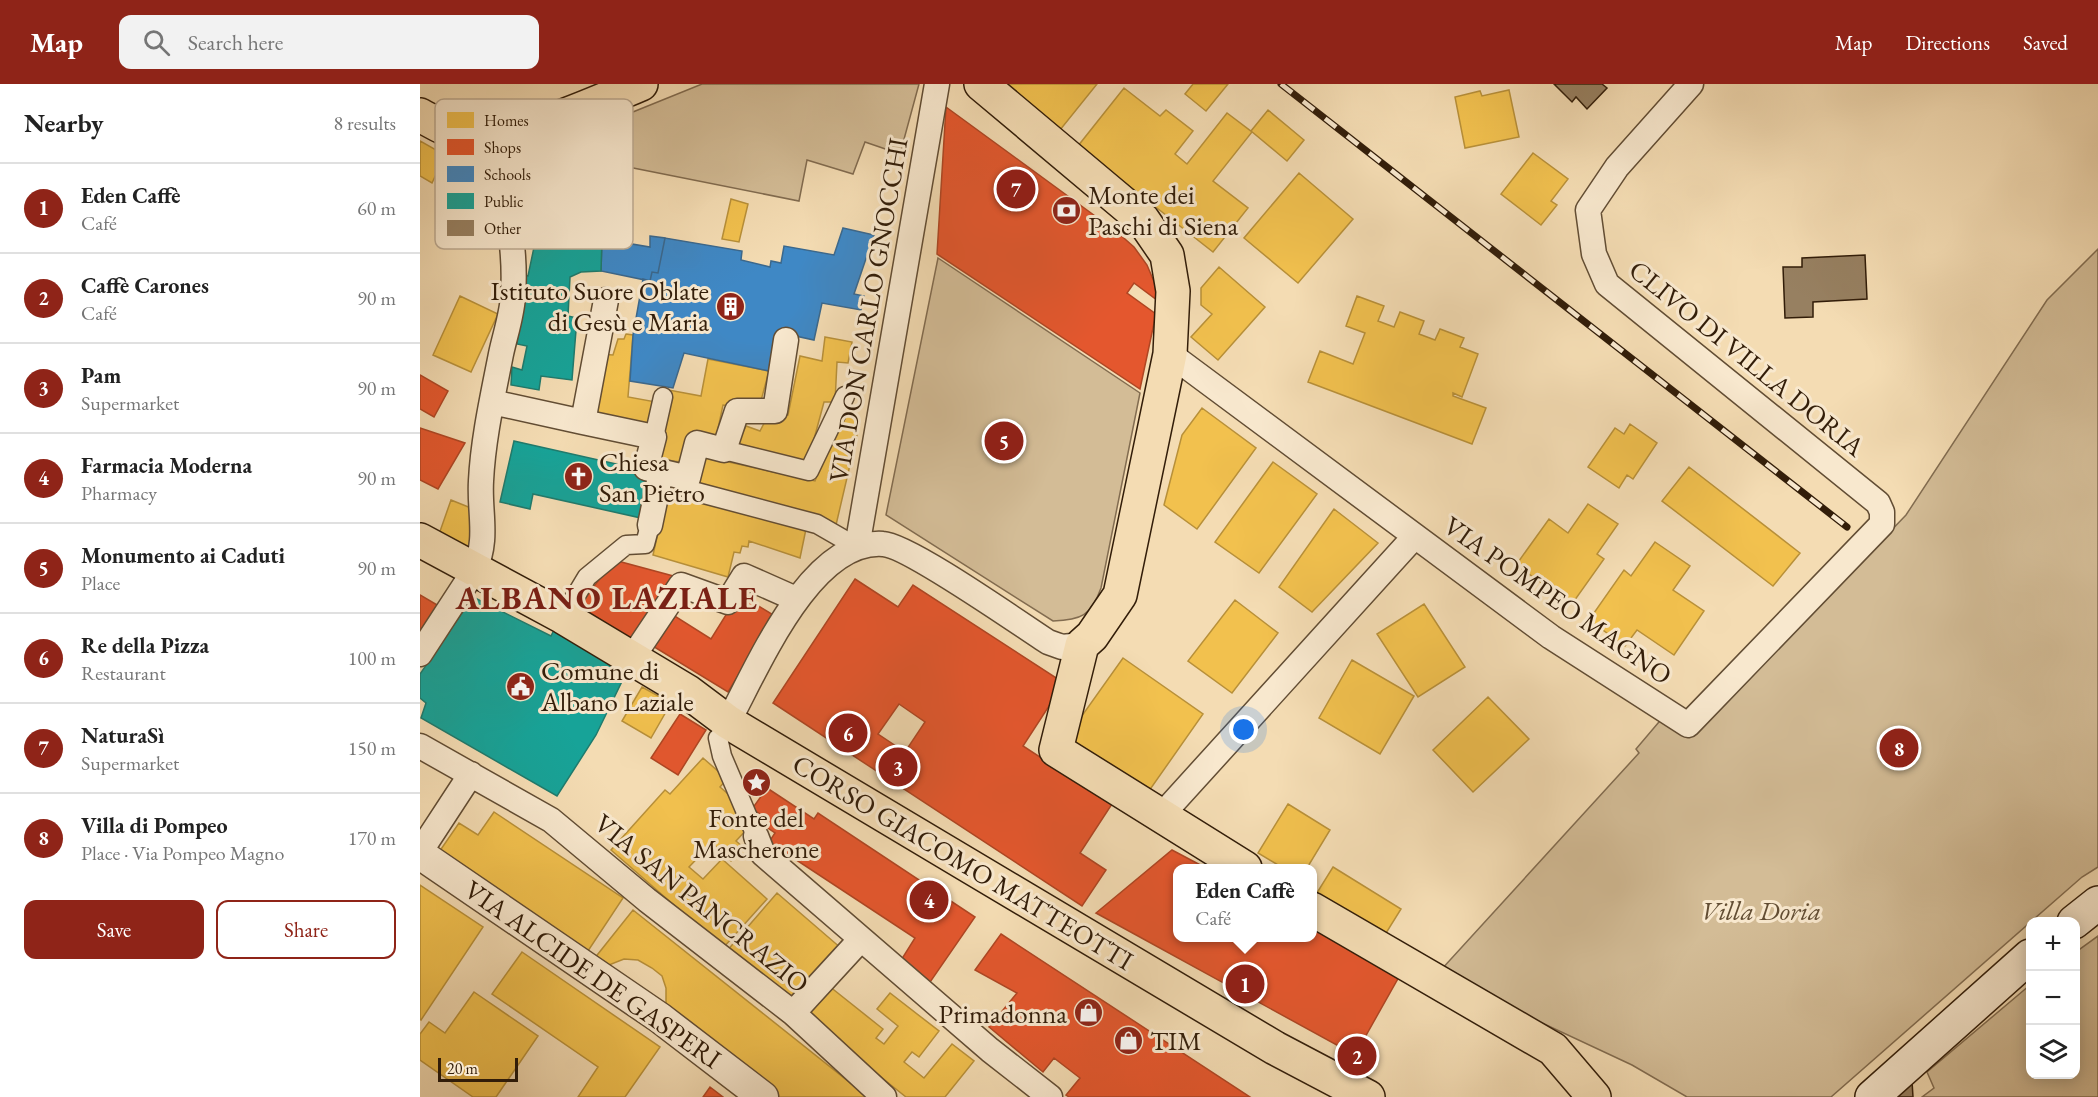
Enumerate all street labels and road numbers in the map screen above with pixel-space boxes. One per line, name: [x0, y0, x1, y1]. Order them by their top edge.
street label: VIA DON CARLO GNOCCHI: [820, 135, 916, 485]
street label: CLIVO DI VILLA DORIA: [1622, 252, 1872, 464]
street label: VIA POMPEO MAGNO: [1437, 508, 1679, 692]
street label: CORSO GIACOMO MATTEOTTI: [786, 746, 1140, 978]
street label: VIA SAN PANCRAZIO: [588, 806, 816, 1000]
street label: VIA ALCIDE DE GASPERI: [458, 872, 728, 1076]

